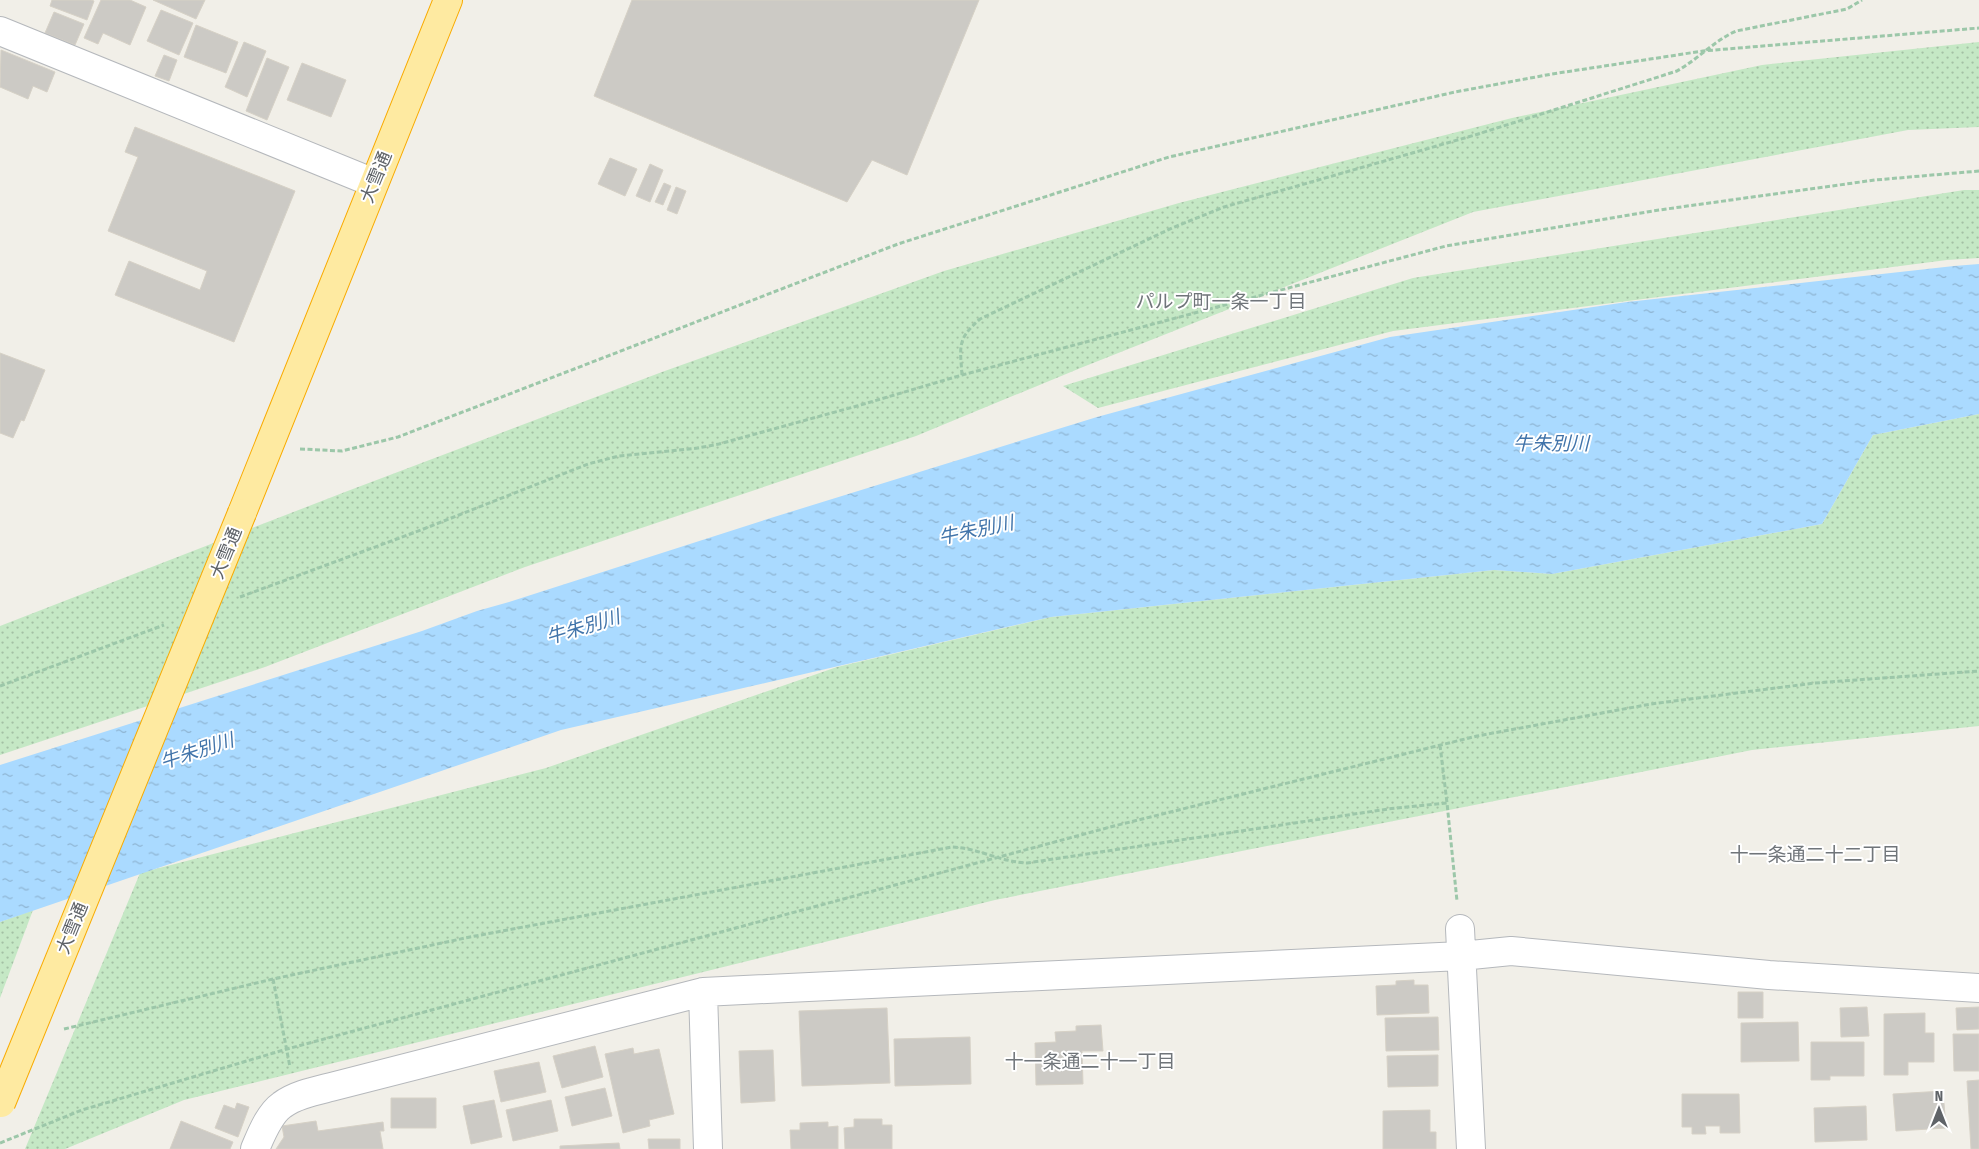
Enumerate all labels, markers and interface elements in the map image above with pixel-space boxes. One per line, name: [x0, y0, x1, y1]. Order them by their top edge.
street label: 大雪通: [356, 148, 396, 206]
district label: パルプ町一条一丁目: [1135, 290, 1307, 313]
water label: 牛朱別川: [1513, 432, 1591, 455]
water label: 牛朱別川: [936, 510, 1018, 549]
street label: 大雪通: [206, 524, 246, 582]
water label: 牛朱別川: [543, 604, 625, 649]
water label: 牛朱別川: [157, 728, 239, 774]
district label: 十一条通二十二丁目: [1729, 843, 1901, 866]
street label: 大雪通: [52, 899, 92, 957]
district label: 十一条通二十一丁目: [1004, 1050, 1176, 1073]
north arrow: [1914, 1084, 1964, 1134]
text: N: [1935, 1088, 1943, 1105]

